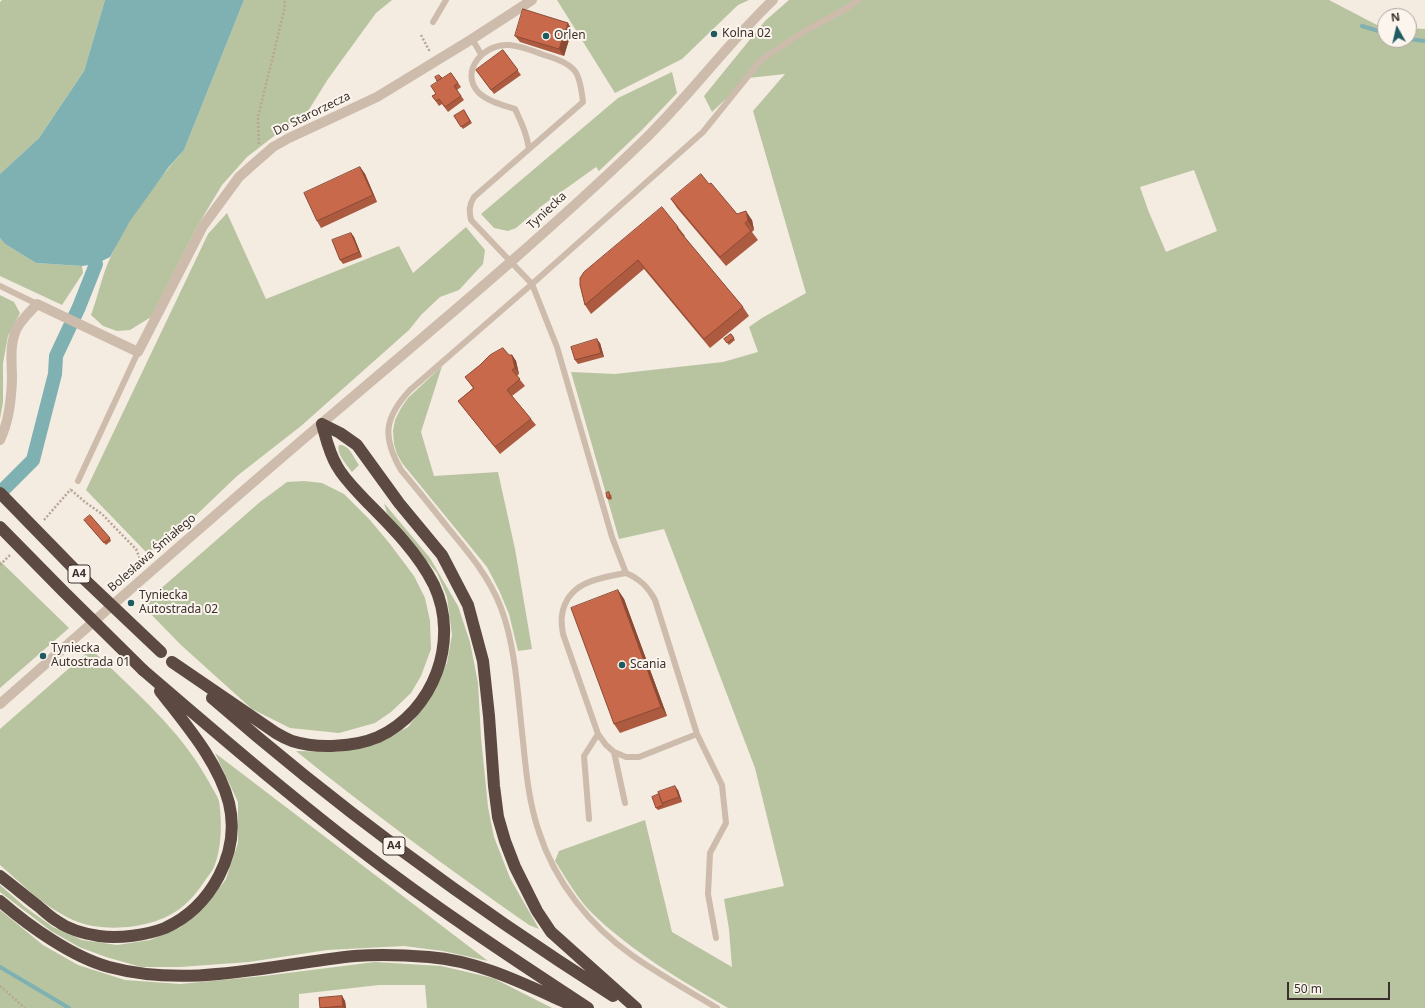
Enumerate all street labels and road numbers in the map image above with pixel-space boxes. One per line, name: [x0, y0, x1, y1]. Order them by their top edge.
street label: Do Starorzecza: [271, 89, 353, 139]
street label: Tyniecka: [524, 189, 570, 233]
street label: Bolesława Śmiałego: [105, 511, 199, 595]
road number: A4: [68, 565, 90, 583]
road number: A4: [383, 837, 405, 855]

